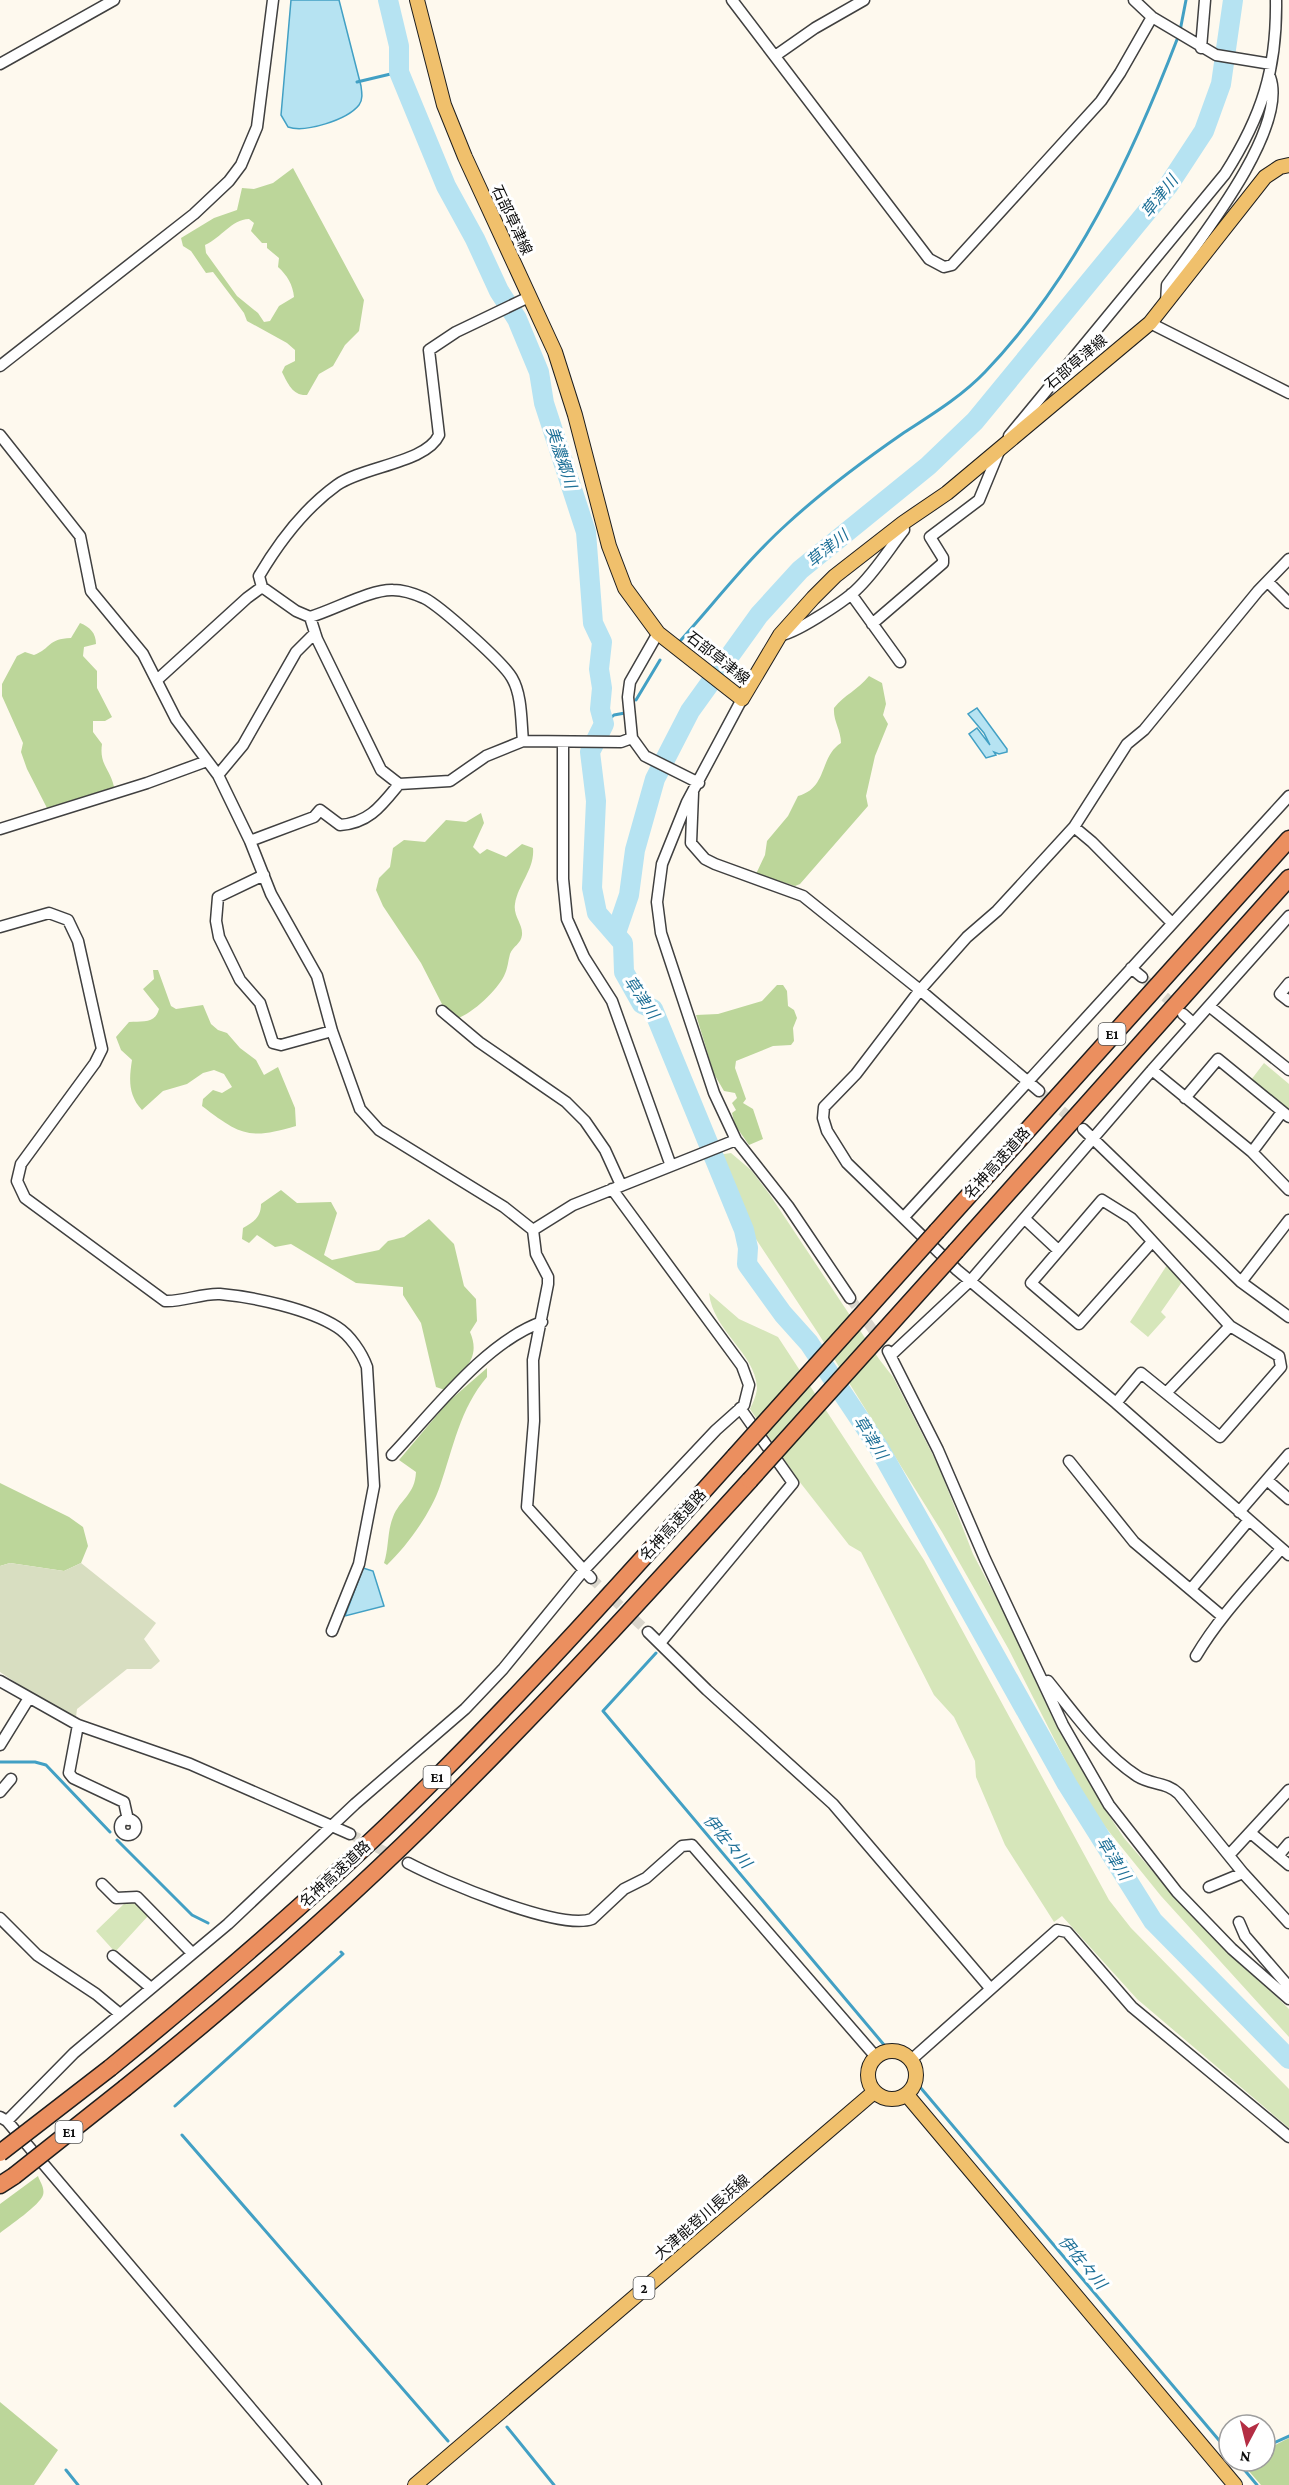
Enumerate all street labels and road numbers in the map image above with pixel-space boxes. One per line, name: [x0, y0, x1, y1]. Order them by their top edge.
street label: 石部草津線: [489, 183, 535, 257]
street label: 石部草津線: [1042, 332, 1110, 392]
street label: 石部草津線: [684, 629, 752, 687]
road number: E1: [1098, 1023, 1126, 1045]
street label: 名神高速道路: [961, 1124, 1033, 1202]
street label: 名神高速道路: [637, 1486, 709, 1564]
road number: E1: [424, 1766, 450, 1788]
street label: 名神高速道路: [297, 1837, 373, 1911]
road number: E1: [56, 2121, 82, 2143]
street label: 大津能登川長浜線: [651, 2171, 753, 2262]
road number: 2: [634, 2277, 654, 2299]

